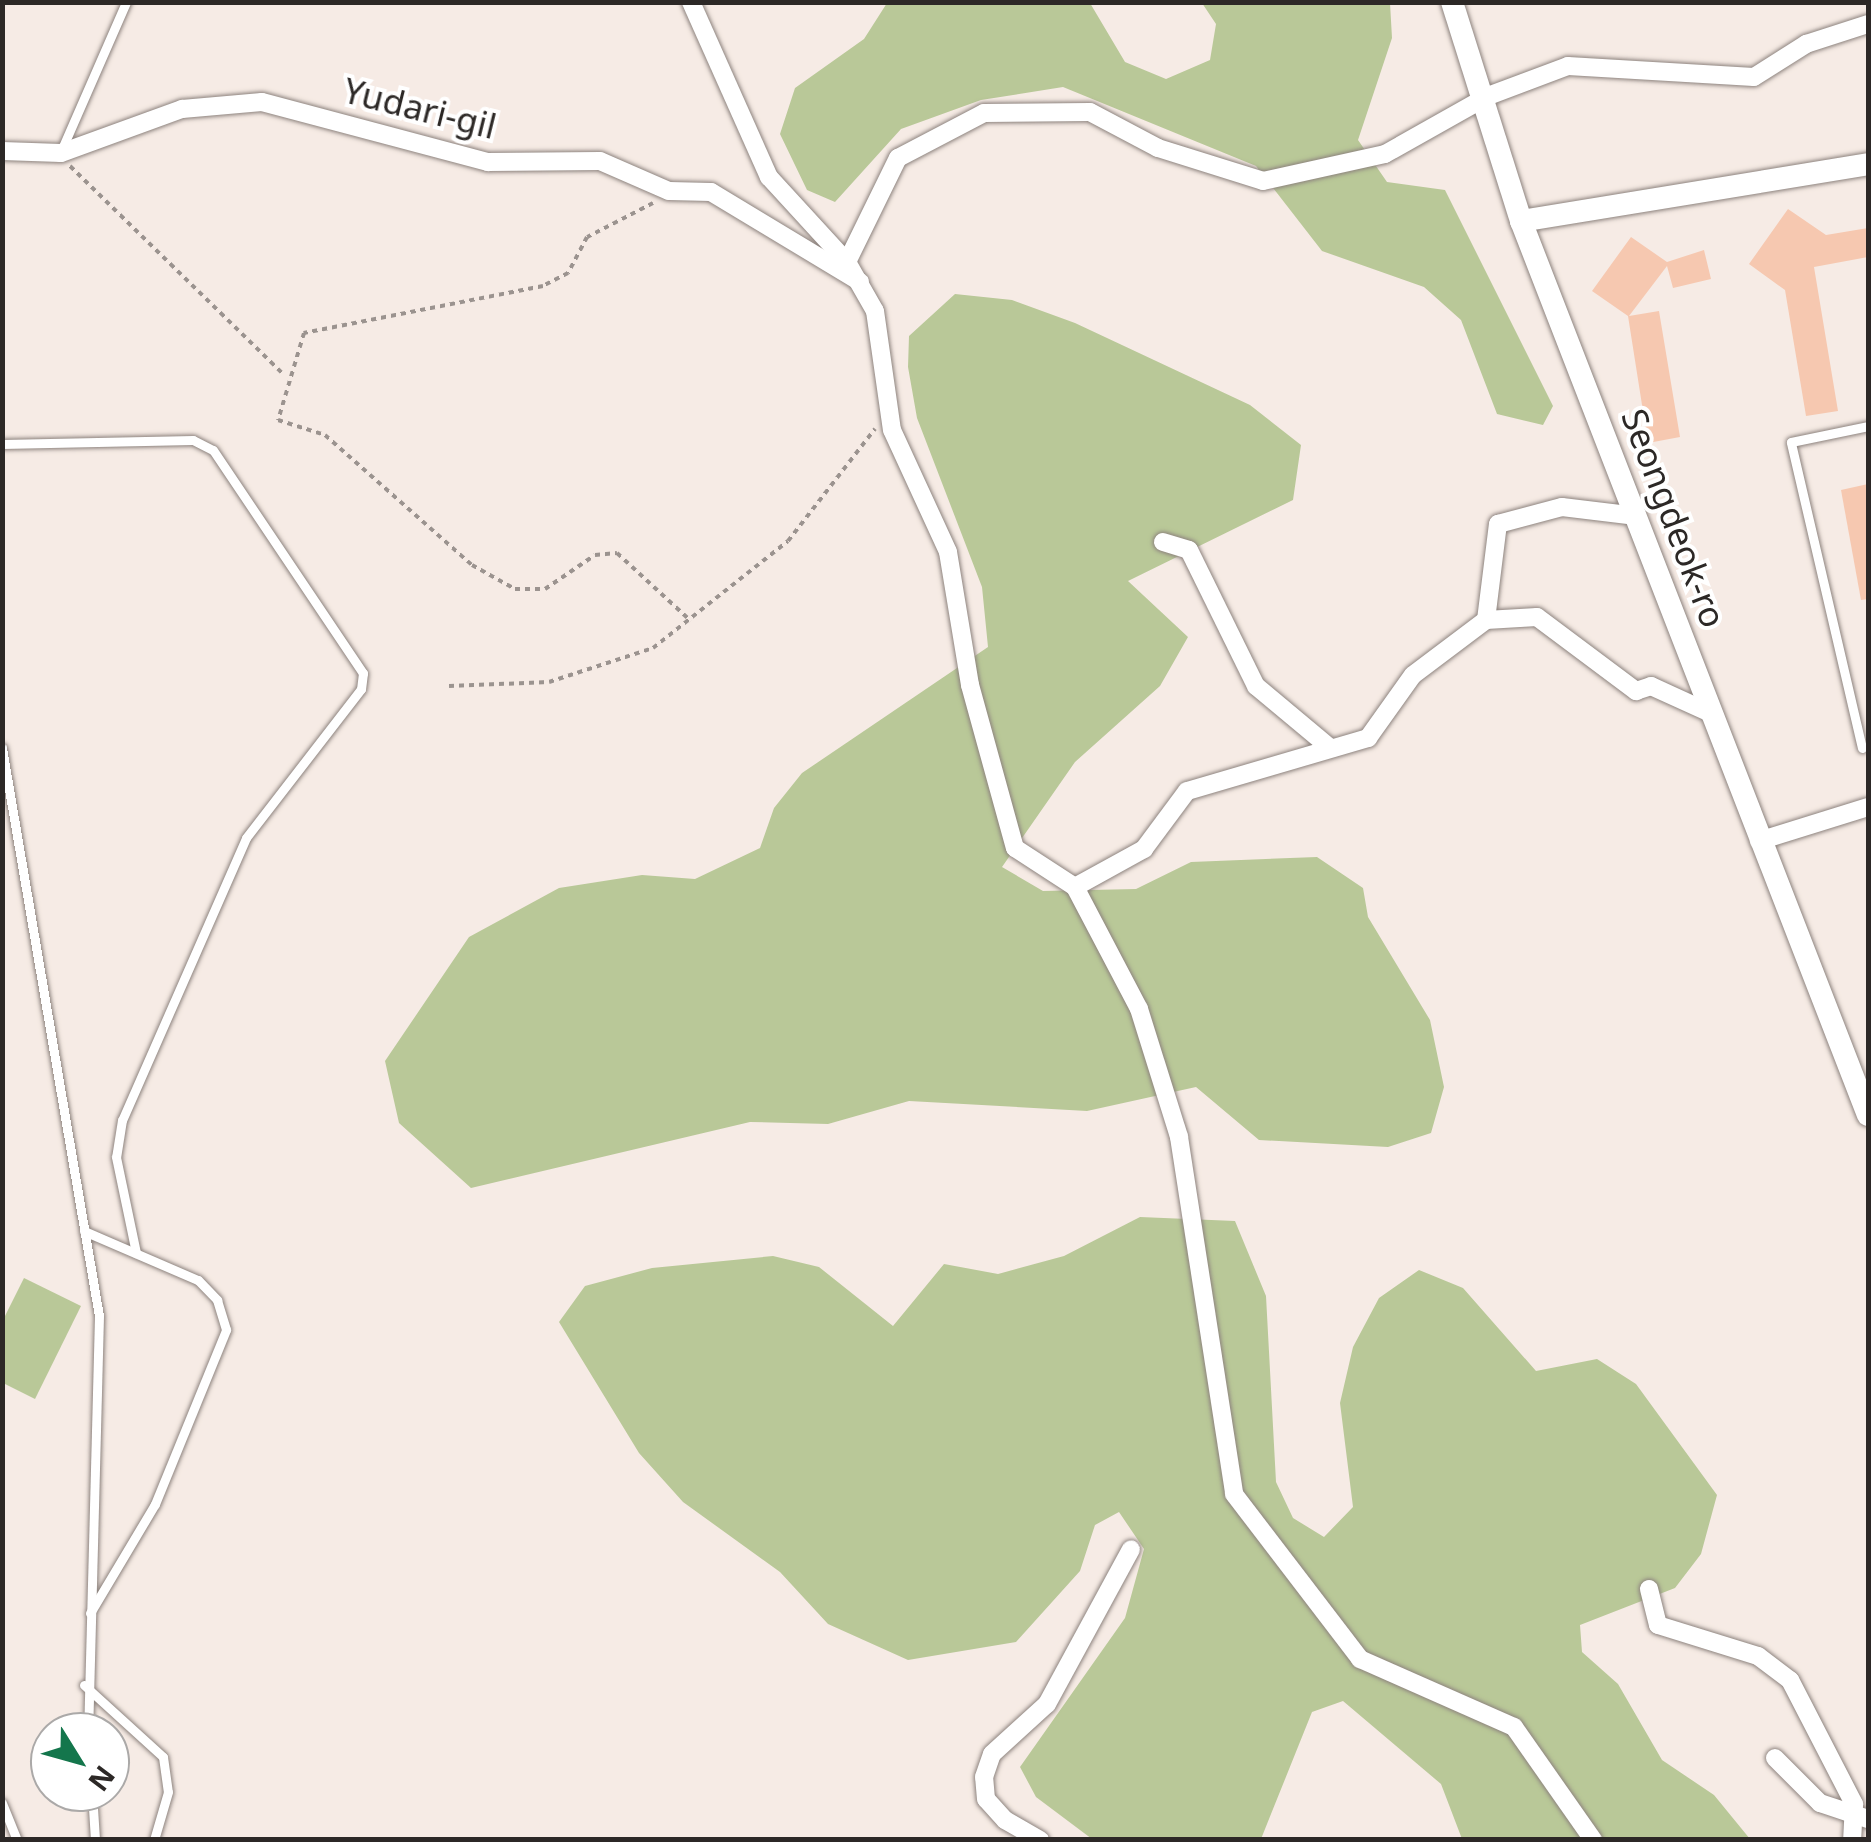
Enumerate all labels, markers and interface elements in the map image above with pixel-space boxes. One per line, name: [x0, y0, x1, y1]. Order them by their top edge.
street label: Yudari-gil: [339, 69, 501, 147]
street label: Seongdeok-ro: [1613, 403, 1735, 633]
north arrow: [30, 1712, 130, 1812]
text: N: [80, 1758, 124, 1799]

